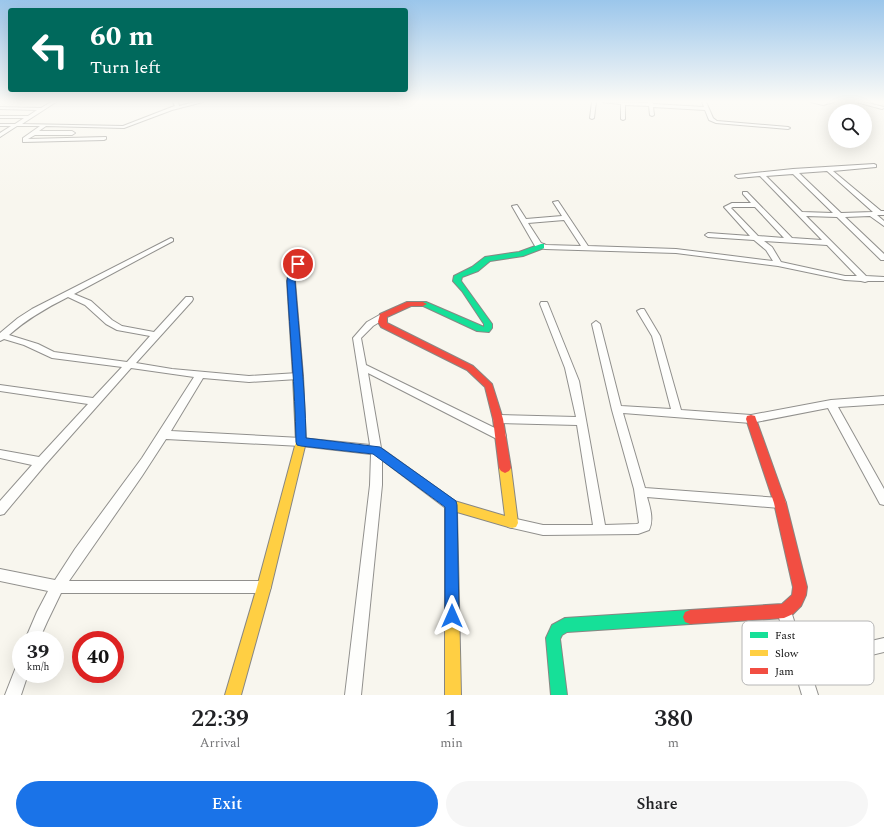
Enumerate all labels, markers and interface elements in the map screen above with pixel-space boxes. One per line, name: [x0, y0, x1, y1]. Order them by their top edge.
text: 60 m: [90, 15, 154, 58]
icon: left: [24, 24, 76, 76]
text: Turn left: [90, 54, 161, 81]
map controls: [828, 104, 872, 148]
button: search: [828, 104, 872, 148]
pin: [281, 247, 315, 281]
icon: arrive: [287, 253, 309, 275]
position arrow: [431, 595, 473, 637]
legend: [742, 621, 874, 685]
text: Fast: [775, 627, 796, 644]
speed limit sign: 40: [72, 631, 124, 683]
text: 39: [27, 637, 49, 667]
text: Slow: [775, 645, 799, 662]
text: km/h: [27, 659, 49, 675]
text: Jam: [775, 663, 794, 680]
text: 22:39: [191, 701, 249, 737]
text: 1: [445, 701, 458, 737]
text: 380: [654, 701, 693, 737]
text: Arrival: [200, 733, 240, 753]
text: min: [440, 733, 463, 753]
text: m: [668, 733, 679, 753]
button: Exit: [16, 781, 438, 827]
button: Share: [446, 781, 868, 827]

